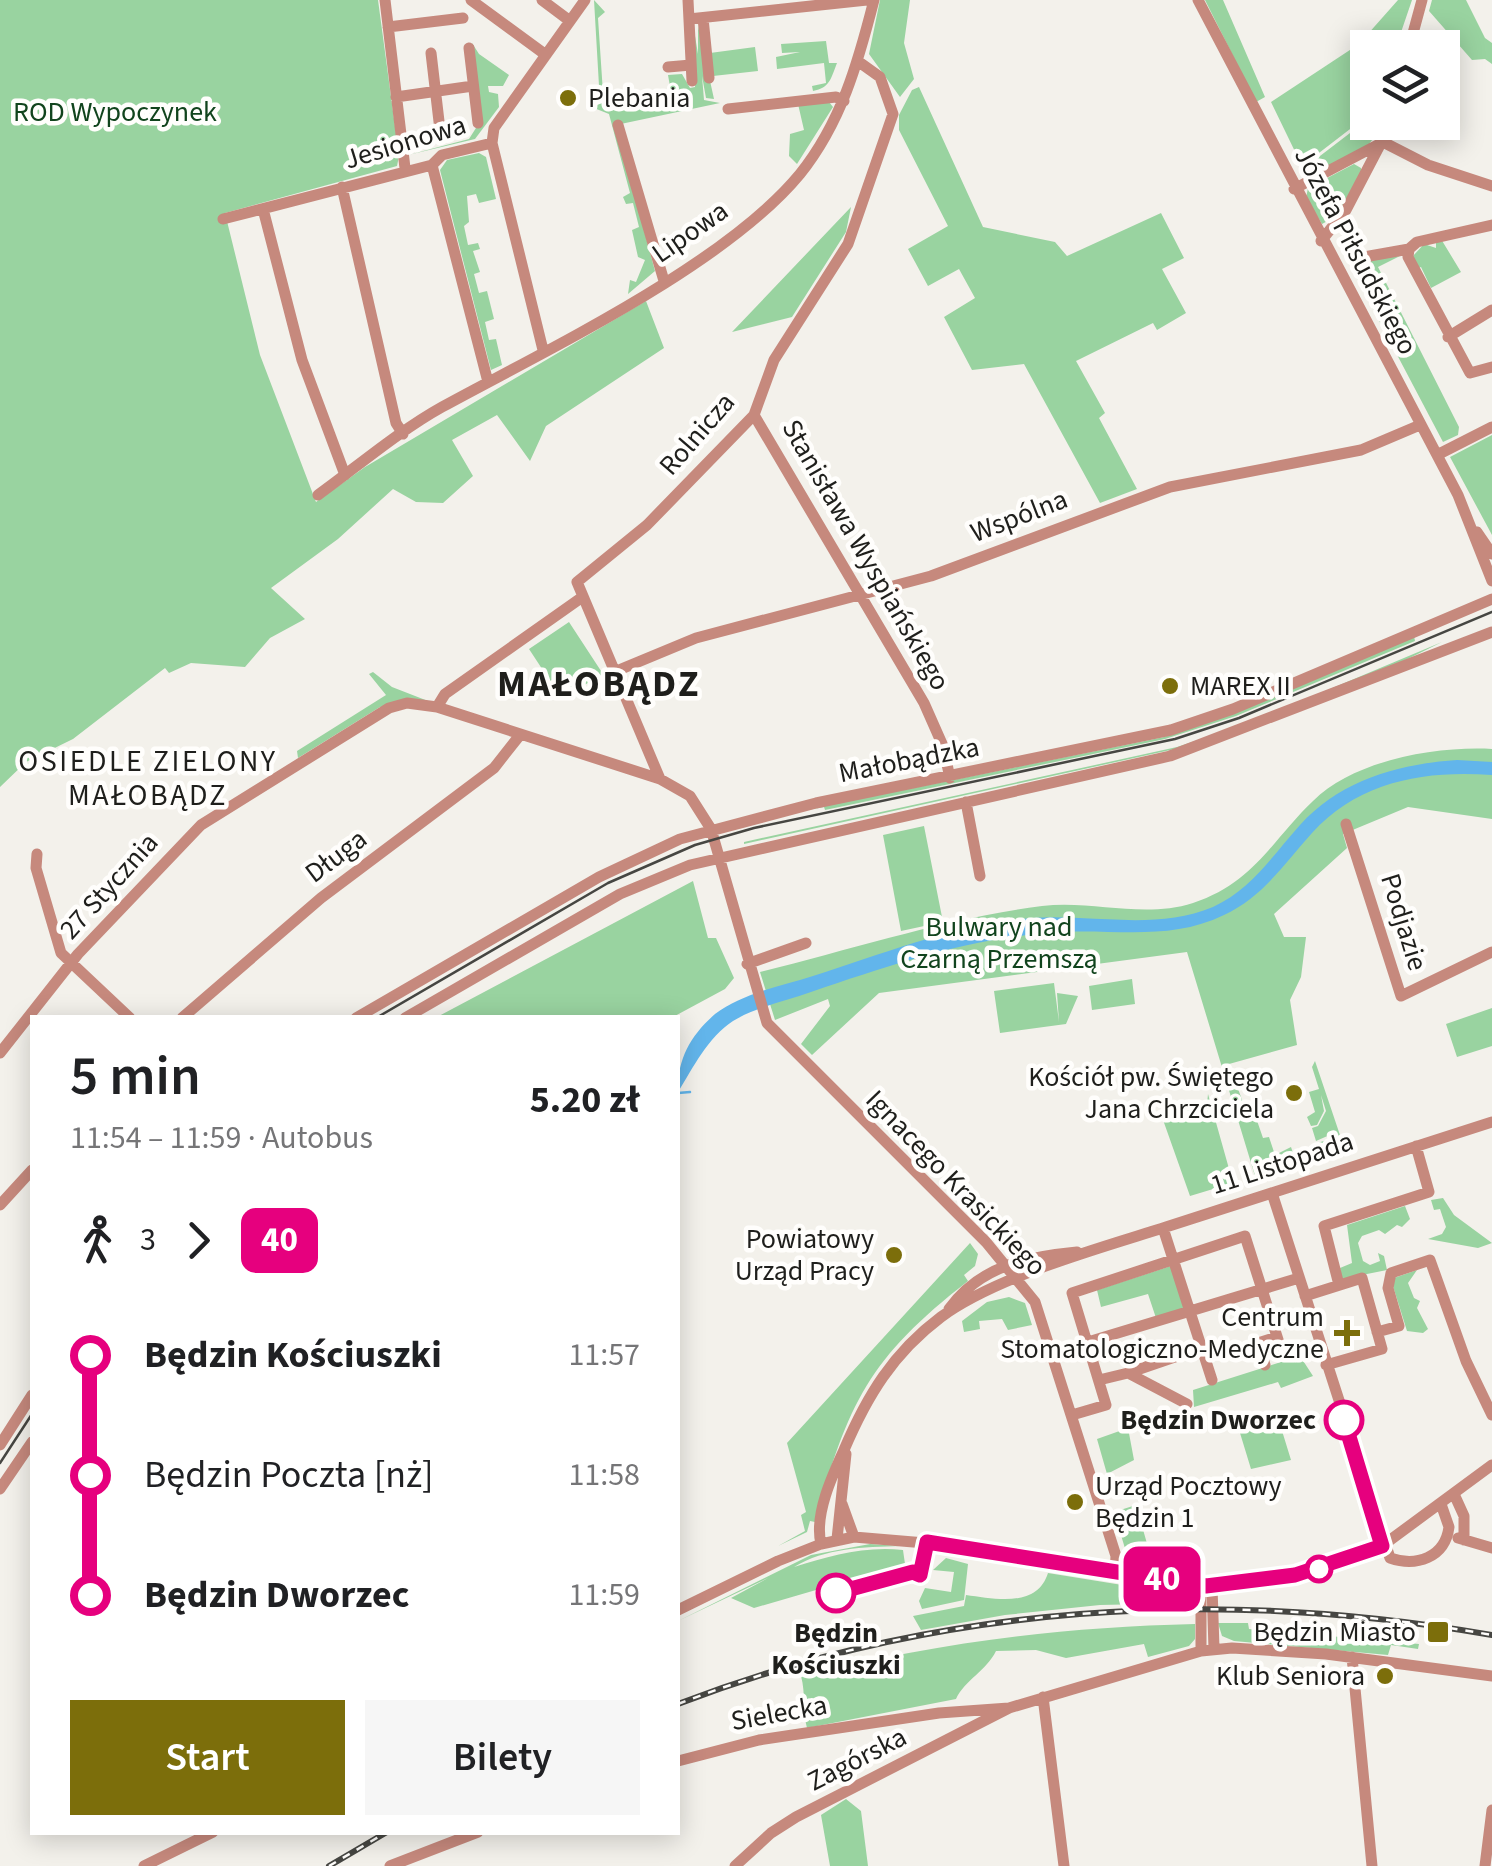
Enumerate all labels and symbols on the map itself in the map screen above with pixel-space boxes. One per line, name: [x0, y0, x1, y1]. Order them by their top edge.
place label: Plebania: [588, 78, 690, 118]
marker: Plebania: [557, 87, 579, 109]
park label: ROD Wypoczynek: [13, 92, 217, 132]
street label: Jesionowa: [339, 105, 471, 179]
street label: Józefa Piłsudskiego: [1284, 140, 1428, 362]
street label: Lipowa: [644, 191, 736, 273]
street label: Rolnicza: [650, 384, 744, 484]
street label: Stanisława Wyspiańskiego: [772, 412, 960, 698]
street label: Wspólna: [965, 479, 1073, 553]
district label: MAŁOBĄDZ: [497, 657, 701, 711]
place label: MAREX II: [1190, 666, 1291, 706]
marker: MAREX II: [1159, 675, 1181, 697]
street label: Małobądzka: [835, 727, 983, 793]
district label: OSIEDLE ZIELONY MAŁOBĄDZ: [18, 740, 278, 817]
street label: Długa: [297, 819, 375, 893]
street label: 27 Stycznia: [50, 824, 168, 948]
street label: Podjazie: [1370, 869, 1438, 975]
park label: Bulwary nad Czarną Przemszą: [900, 907, 1098, 979]
place label: Kościół pw. Świętego Jana Chrzciciela: [1028, 1057, 1274, 1129]
street label: Ignacego Krasickiego: [856, 1081, 1056, 1285]
marker: Kościół pw. Świętego Jana Chrzciciela: [1283, 1082, 1305, 1104]
street label: 11 Listopada: [1205, 1121, 1359, 1205]
place label: Powiatowy Urząd Pracy: [735, 1219, 874, 1291]
marker: Powiatowy Urząd Pracy: [883, 1244, 905, 1266]
place label: Centrum Stomatologiczno-Medyczne: [1000, 1297, 1324, 1369]
marker: Centrum Stomatologiczno-Medyczne: [1334, 1320, 1360, 1346]
place label: Będzin Dworzec: [1120, 1400, 1316, 1440]
marker: Będzin Dworzec: [1325, 1401, 1363, 1439]
place label: Urząd Pocztowy Będzin 1: [1095, 1466, 1282, 1538]
marker: Urząd Pocztowy Będzin 1: [1064, 1491, 1086, 1513]
line badge: 40: [1117, 1546, 1207, 1612]
unlabelled marker: [1306, 1556, 1332, 1582]
marker: Będzin Kościuszki: [817, 1574, 855, 1612]
place label: Będzin Miasto: [1254, 1612, 1416, 1652]
place label: Będzin Kościuszki: [771, 1613, 901, 1685]
marker: Będzin Miasto: [1425, 1619, 1451, 1645]
place label: Klub Seniora: [1216, 1656, 1365, 1696]
marker: Klub Seniora: [1374, 1665, 1396, 1687]
street label: Sielecka: [728, 1685, 830, 1741]
street label: Zagórska: [800, 1717, 914, 1801]

